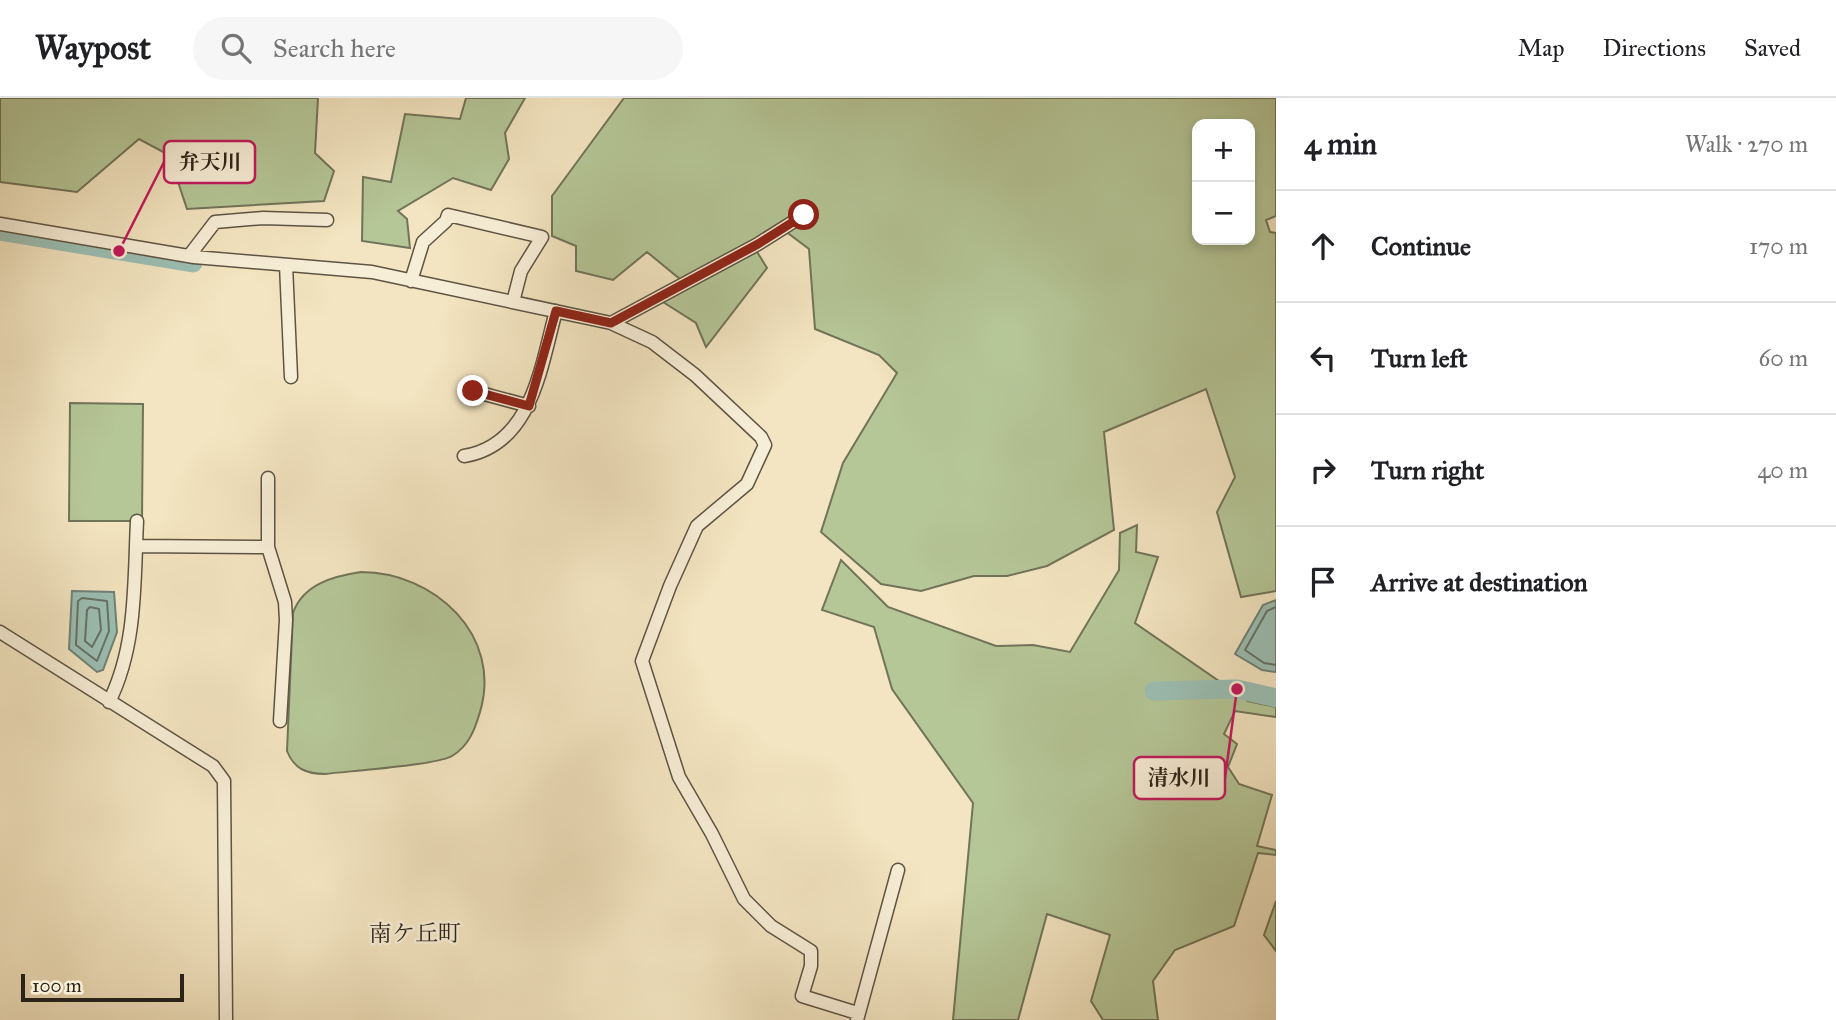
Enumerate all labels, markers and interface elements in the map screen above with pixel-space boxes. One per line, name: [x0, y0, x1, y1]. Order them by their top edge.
search box: [193, 17, 683, 80]
text: Waypost: [35, 28, 151, 68]
icon: search: [217, 29, 255, 67]
text: Search here: [273, 32, 396, 64]
text: Map: [1518, 33, 1565, 63]
text: Directions: [1603, 33, 1706, 63]
text: Saved: [1744, 33, 1801, 63]
map controls: [1192, 119, 1255, 245]
button: +: [1192, 119, 1255, 182]
text: 4 min: [1304, 126, 1377, 162]
text: Walk · 270 m: [1685, 130, 1808, 158]
callout: 弁天川: [164, 141, 255, 183]
text: 弁天川: [179, 149, 242, 175]
button: −: [1192, 182, 1255, 245]
route start: [788, 199, 819, 230]
icon: ahead: [1304, 227, 1342, 265]
text: Continue: [1371, 230, 1471, 262]
text: 170 m: [1749, 232, 1808, 260]
icon: left: [1304, 339, 1342, 377]
text: Turn left: [1371, 342, 1467, 374]
text: 60 m: [1759, 344, 1808, 372]
route end: [457, 375, 488, 406]
icon: right: [1304, 451, 1342, 489]
text: Turn right: [1371, 454, 1484, 486]
text: 40 m: [1758, 456, 1808, 484]
icon: arrive: [1304, 563, 1342, 601]
text: Arrive at destination: [1371, 566, 1588, 598]
callout: 清水川: [1134, 757, 1225, 799]
text: 清水川: [1148, 765, 1211, 791]
district label: 南ケ丘町: [369, 919, 461, 947]
scale bar: [21, 971, 184, 1003]
text: 100 m: [32, 974, 82, 997]

